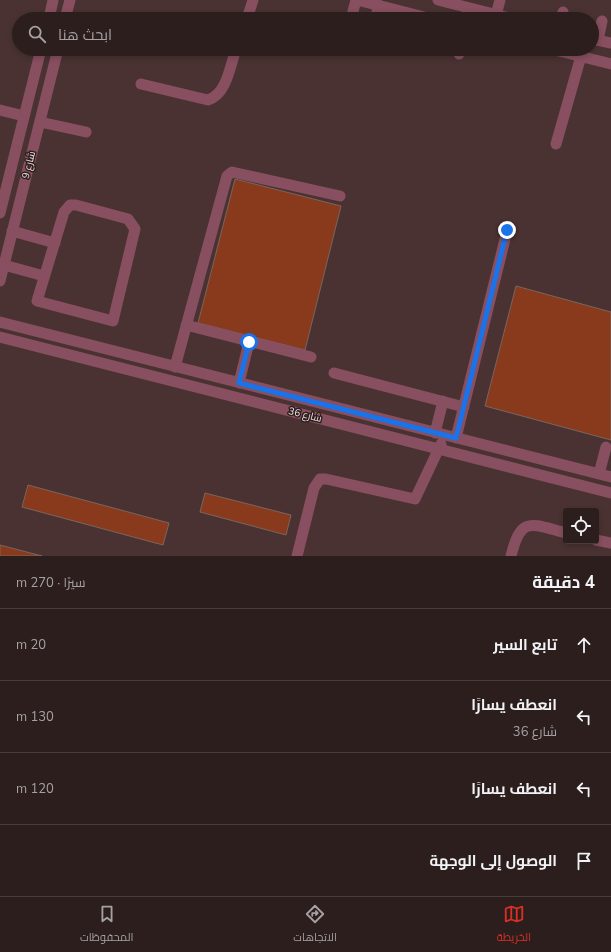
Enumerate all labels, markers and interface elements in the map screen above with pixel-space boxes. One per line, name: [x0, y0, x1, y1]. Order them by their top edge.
search box: [12, 12, 599, 56]
icon: search: [26, 23, 48, 45]
text: ابحث هنا: [58, 25, 112, 45]
street label: شارع 9: [19, 150, 39, 180]
route end: [498, 221, 516, 239]
route start: [240, 333, 258, 351]
street label: شارع 36: [287, 404, 323, 426]
map controls: [563, 508, 599, 544]
button: locate: [563, 508, 599, 544]
text: 4 دقيقة: [532, 571, 595, 594]
text: سيرًا · 270 m: [16, 574, 86, 592]
icon: ahead: [573, 634, 595, 656]
text: تابع السير: [493, 635, 557, 655]
text: 20 m: [16, 636, 46, 654]
text: انعطف يسارًا: [471, 695, 557, 715]
icon: left: [573, 706, 595, 728]
text: 130 m: [16, 708, 54, 726]
text: شارع 36: [513, 723, 557, 741]
icon: left: [573, 778, 595, 800]
text: انعطف يسارًا: [471, 779, 557, 799]
text: 120 m: [16, 780, 54, 798]
icon: arrive: [573, 850, 595, 872]
text: الوصول إلى الوجهة: [429, 851, 557, 871]
tab: المحفوظات: [80, 903, 133, 947]
tab: الاتجاهات: [293, 903, 337, 947]
tab: الخريطة: [497, 903, 531, 947]

